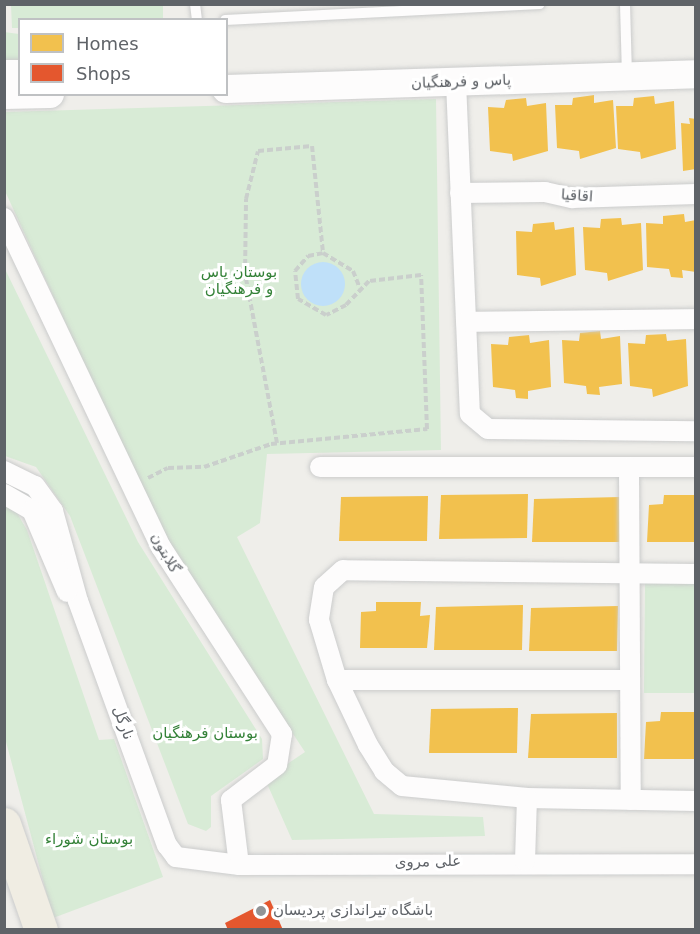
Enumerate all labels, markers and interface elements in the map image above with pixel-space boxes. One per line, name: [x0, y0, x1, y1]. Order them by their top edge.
legend: [18, 18, 228, 96]
text: Homes: [76, 33, 139, 54]
text: Shops: [76, 63, 131, 84]
street label: پاس و فرهنگیان: [411, 71, 511, 93]
street label: اقاقیا: [560, 186, 594, 206]
park label: بوستان پاس و فرهنگیان: [201, 263, 277, 298]
street label: گلابتون: [147, 530, 183, 576]
street label: نارگل: [109, 704, 137, 742]
park label: بوستان فرهنگیان: [152, 725, 258, 743]
park label: بوستان شوراء: [45, 831, 133, 849]
street label: علی مروی: [395, 852, 461, 872]
place label: باشگاه تیراندازی پردیسان: [273, 902, 433, 920]
marker: باشگاه تیراندازی پردیسان: [254, 904, 268, 918]

